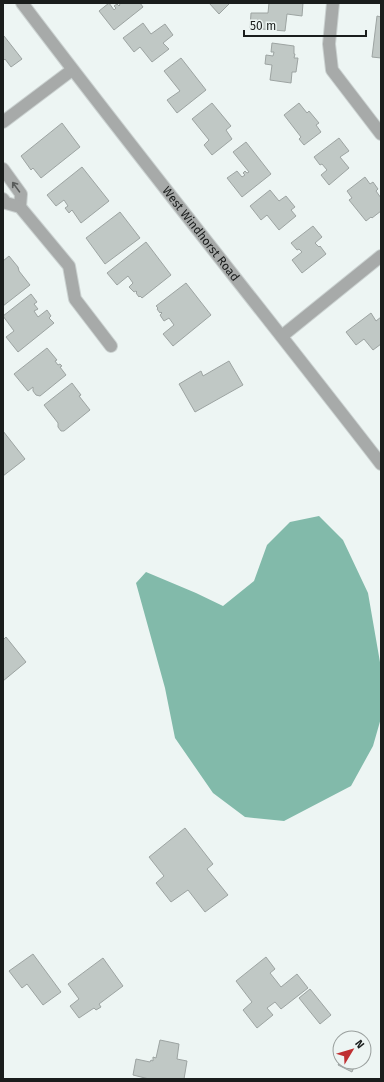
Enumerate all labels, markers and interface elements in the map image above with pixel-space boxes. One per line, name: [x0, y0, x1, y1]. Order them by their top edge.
scale bar: [244, 12, 366, 38]
text: 50 m: [250, 19, 276, 33]
one-way arrow: [12, 181, 20, 192]
street label: West Windhorst Road: [159, 184, 242, 284]
north arrow: [332, 1030, 372, 1070]
text: N: [352, 1037, 367, 1051]

